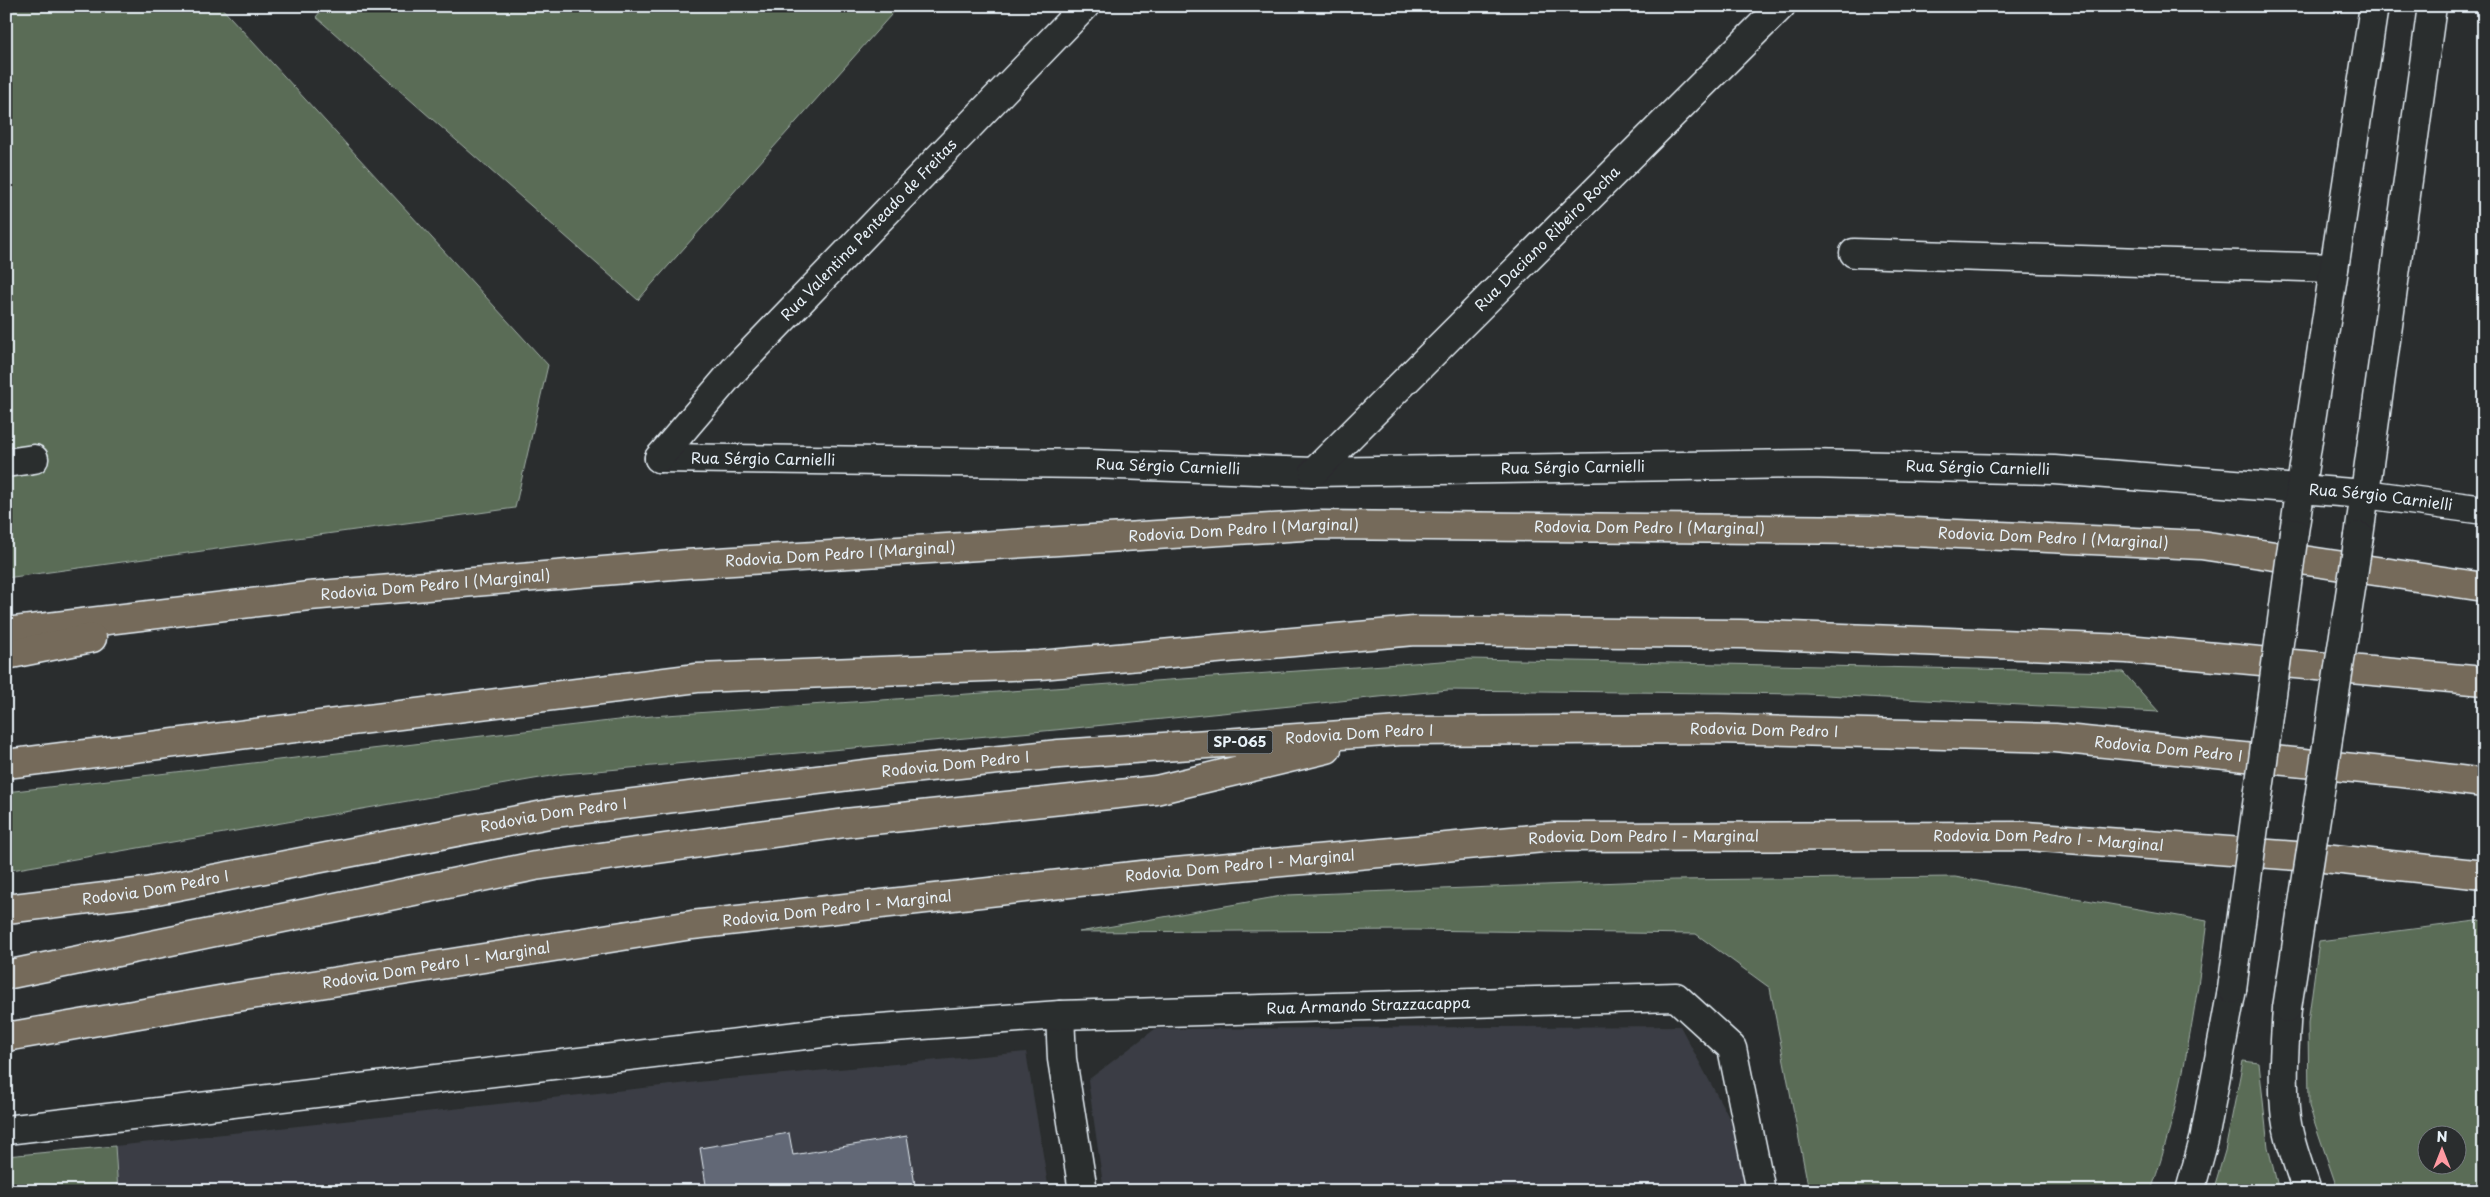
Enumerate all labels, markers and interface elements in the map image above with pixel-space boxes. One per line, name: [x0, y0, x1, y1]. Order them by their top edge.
street label: Rua Valentina Penteado de Freitas: [775, 133, 961, 325]
street label: Rua Daciano Ribeiro Rocha: [1468, 160, 1625, 316]
street label: Rua Sérgio Carnielli: [691, 445, 835, 470]
street label: Rua Sérgio Carnielli: [1095, 451, 1241, 479]
street label: Rua Sérgio Carnielli: [1905, 453, 2050, 480]
street label: Rua Sérgio Carnielli: [1500, 454, 1645, 479]
street label: Rua Sérgio Carnielli: [2308, 477, 2454, 516]
street label: Rodovia Dom Pedro I (Marginal): [1127, 512, 1359, 547]
street label: Rodovia Dom Pedro I (Marginal): [1534, 514, 1765, 539]
street label: Rodovia Dom Pedro I (Marginal): [1937, 520, 2169, 554]
street label: Rodovia Dom Pedro I (Marginal): [724, 534, 956, 572]
street label: Rodovia Dom Pedro I (Marginal): [319, 562, 551, 605]
street label: Rodovia Dom Pedro I: [1690, 716, 1839, 742]
street label: Rodovia Dom Pedro I: [1284, 718, 1434, 749]
street label: Rodovia Dom Pedro I: [2093, 729, 2244, 767]
road number: SP-065: [1208, 730, 1272, 754]
street label: Rodovia Dom Pedro I: [880, 744, 1031, 782]
street label: Rodovia Dom Pedro I: [478, 791, 629, 837]
street label: Rodovia Dom Pedro I - Marginal: [1933, 823, 2164, 856]
street label: Rodovia Dom Pedro I - Marginal: [1527, 824, 1759, 849]
street label: Rodovia Dom Pedro I - Marginal: [1123, 842, 1356, 887]
street label: Rodovia Dom Pedro I: [80, 863, 231, 910]
street label: Rodovia Dom Pedro I - Marginal: [721, 883, 953, 932]
street label: Rodovia Dom Pedro I - Marginal: [320, 935, 552, 993]
street label: Rua Armando Strazzacappa: [1266, 990, 1471, 1019]
north arrow: [2418, 1124, 2468, 1174]
text: N: [2436, 1126, 2448, 1147]

